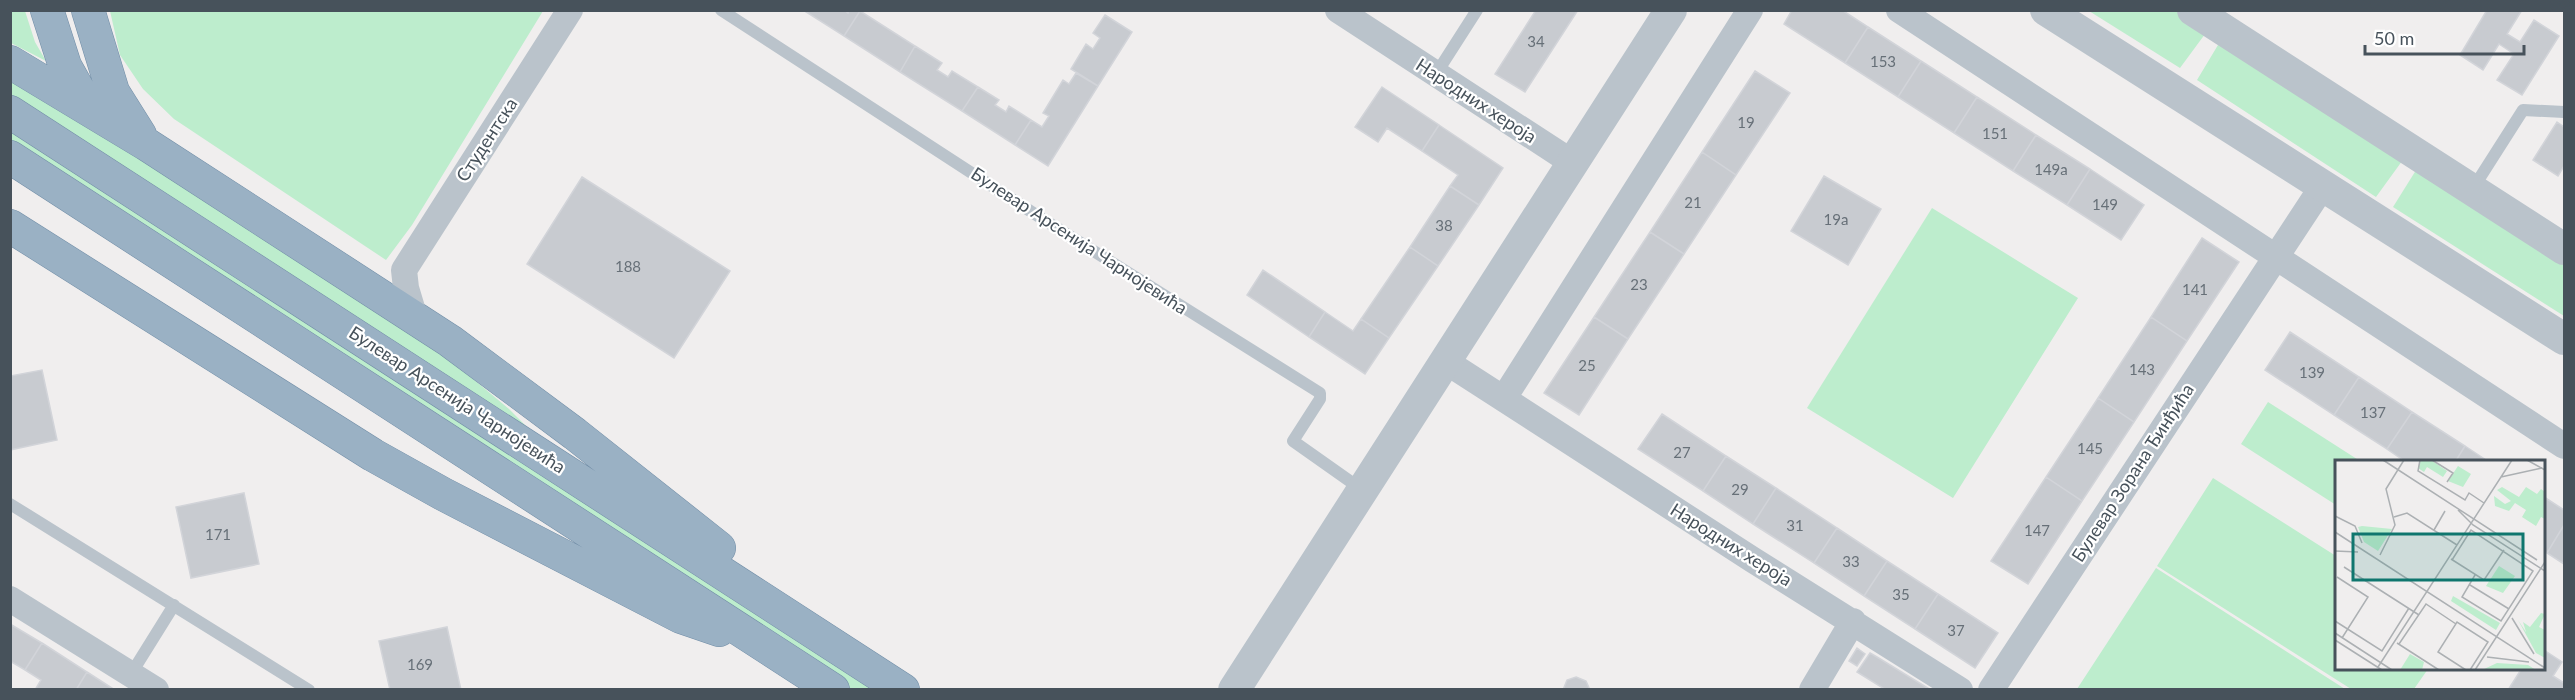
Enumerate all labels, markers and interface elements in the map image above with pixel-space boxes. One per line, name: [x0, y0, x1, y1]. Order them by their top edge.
scale bar: [2365, 18, 2524, 56]
text: 50 m: [2374, 27, 2414, 49]
house number: 34: [1527, 32, 1545, 50]
house number: 153: [1870, 52, 1896, 70]
street label: Народних хероја: [1412, 53, 1541, 147]
street label: Студентска: [451, 93, 521, 185]
house number: 19: [1737, 113, 1755, 131]
house number: 151: [1982, 124, 2008, 142]
house number: 149a: [2034, 160, 2068, 178]
street label: Булевар Арсенија Чарнојевића: [967, 162, 1192, 318]
house number: 21: [1684, 193, 1702, 211]
house number: 149: [2092, 195, 2118, 213]
house number: 19a: [1824, 210, 1848, 228]
house number: 38: [1435, 216, 1453, 234]
house number: 188: [615, 257, 641, 275]
house number: 23: [1630, 275, 1648, 293]
house number: 141: [2182, 280, 2208, 298]
street label: Булевар Арсенија Чарнојевића: [345, 321, 570, 477]
house number: 25: [1578, 356, 1596, 374]
house number: 143: [2129, 360, 2155, 378]
house number: 139: [2299, 363, 2325, 381]
street label: Булевар Зорана Ђинђића: [2066, 379, 2198, 566]
house number: 137: [2360, 403, 2386, 421]
house number: 145: [2077, 439, 2103, 457]
house number: 27: [1673, 443, 1691, 461]
inset map: [2335, 460, 2545, 670]
house number: 29: [1731, 480, 1749, 498]
street label: Народних хероја: [1667, 498, 1796, 590]
house number: 31: [1786, 516, 1804, 534]
house number: 147: [2024, 521, 2050, 539]
house number: 171: [205, 525, 231, 543]
house number: 33: [1842, 552, 1860, 570]
house number: 35: [1892, 585, 1910, 603]
house number: 37: [1947, 621, 1965, 639]
house number: 169: [407, 655, 433, 673]

